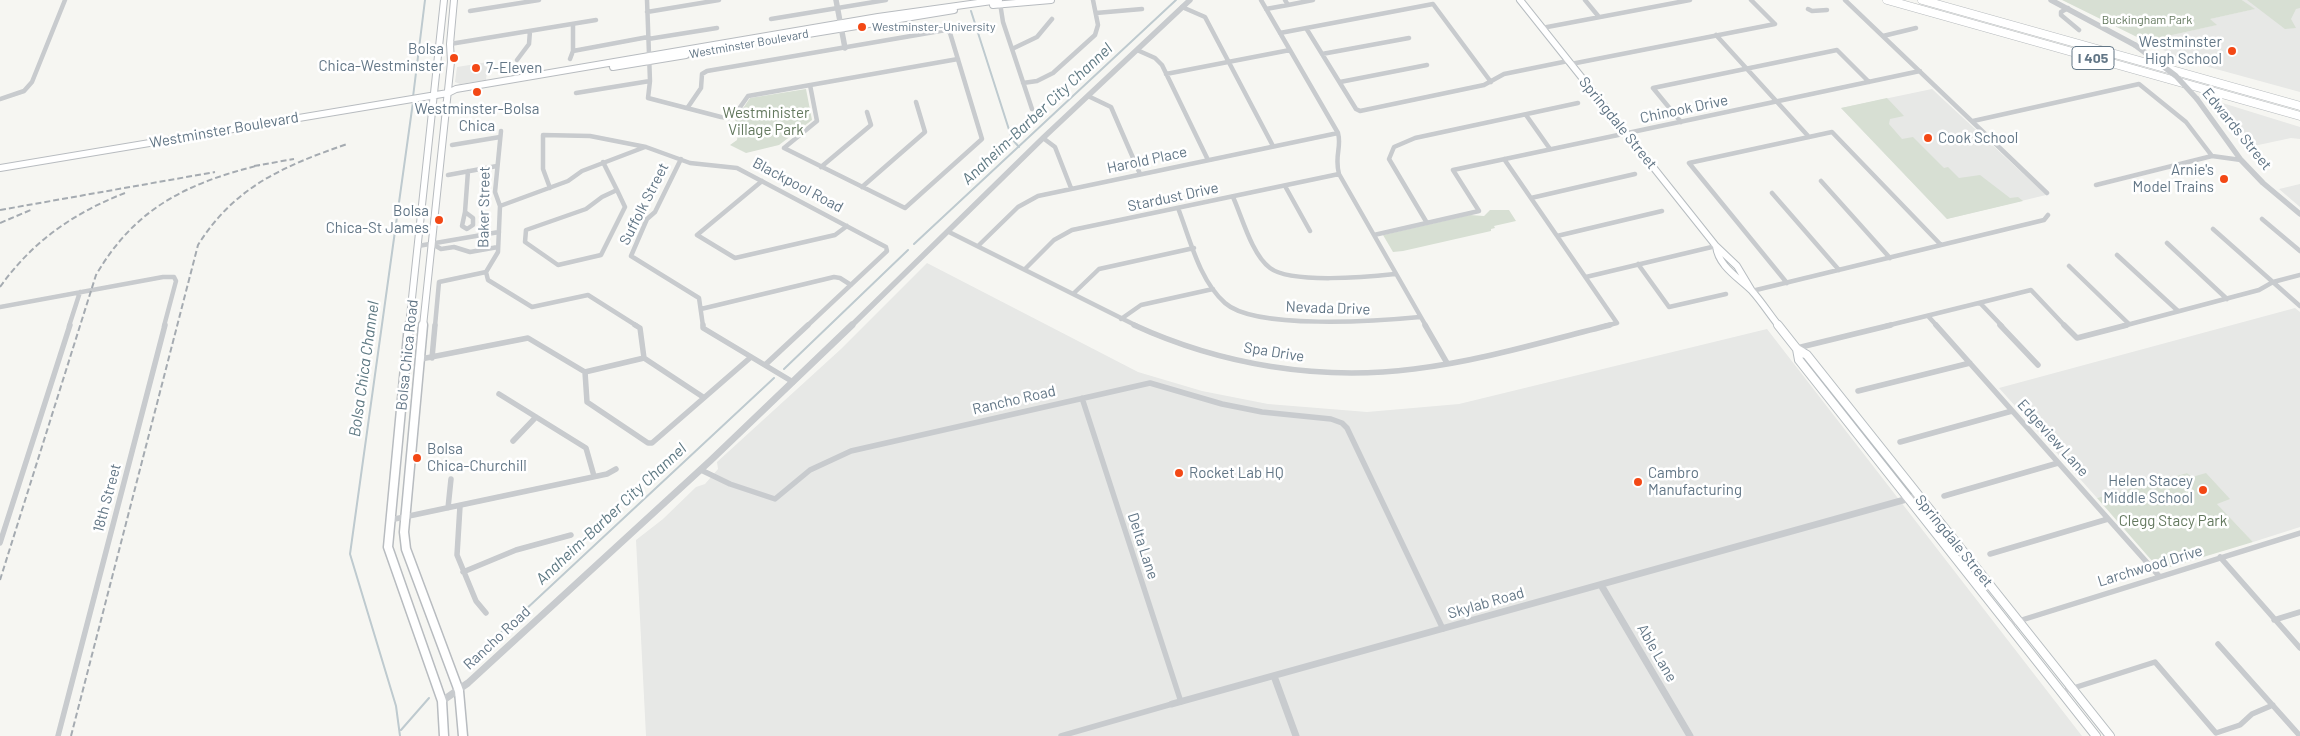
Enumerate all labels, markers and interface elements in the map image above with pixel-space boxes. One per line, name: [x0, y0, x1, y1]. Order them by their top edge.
park label: Buckingham Park: [2102, 13, 2192, 27]
place label: Westminster-University: [872, 20, 995, 34]
marker: Westminster-University: [856, 21, 868, 33]
street label: Westminster Boulevard: [688, 26, 810, 62]
place label: Westminster High School: [2139, 33, 2222, 68]
water label: Anaheim-Barber City Channel: [958, 39, 1116, 189]
place label: Bolsa Chica-Westminster: [318, 40, 444, 75]
marker: Westminster High School: [2226, 45, 2238, 57]
road number: I 405: [2072, 46, 2114, 70]
marker: Bolsa Chica-Westminster: [448, 52, 460, 64]
place label: 7-Eleven: [486, 59, 542, 77]
marker: 7-Eleven: [470, 62, 482, 74]
street label: Springdale Street: [1575, 73, 1661, 173]
street label: Edwards Street: [2198, 84, 2276, 174]
marker: Westminster-Bolsa Chica: [471, 86, 483, 98]
street label: Chinook Drive: [1638, 91, 1730, 127]
place label: Westminster-Bolsa Chica: [415, 100, 539, 135]
park label: Westminister Village Park: [723, 104, 809, 139]
street label: Westminster Boulevard: [148, 108, 300, 152]
place label: Cook School: [1938, 129, 2018, 147]
marker: Cook School: [1922, 132, 1934, 144]
street label: Harold Place: [1105, 143, 1189, 177]
street label: Blackpool Road: [750, 154, 846, 216]
street label: Suffolk Street: [616, 160, 672, 248]
place label: Arnie's Model Trains: [2133, 161, 2214, 196]
street label: Baker Street: [474, 166, 494, 248]
marker: Arnie's Model Trains: [2218, 173, 2230, 185]
street label: Stardust Drive: [1126, 179, 1220, 215]
place label: Bolsa Chica-St James: [326, 202, 429, 237]
marker: Bolsa Chica-St James: [433, 214, 445, 226]
street label: Nevada Drive: [1285, 298, 1371, 318]
street label: Bolsa Chica Road: [392, 299, 422, 411]
water label: Bolsa Chica Channel: [345, 300, 383, 438]
street label: Spa Drive: [1242, 338, 1306, 366]
street label: Rancho Road: [971, 382, 1057, 418]
street label: Edgeview Lane: [2014, 396, 2092, 480]
water label: Anaheim-Barber City Channel: [532, 439, 690, 589]
place label: Bolsa Chica-Churchill: [427, 440, 527, 475]
marker: Bolsa Chica-Churchill: [411, 452, 423, 464]
street label: 18th Street: [89, 462, 125, 534]
place label: Rocket Lab HQ: [1189, 464, 1284, 482]
place label: Cambro Manufacturing: [1648, 464, 1742, 499]
marker: Rocket Lab HQ: [1173, 467, 1185, 479]
place label: Helen Stacey Middle School: [2103, 472, 2193, 507]
marker: Cambro Manufacturing: [1632, 476, 1644, 488]
marker: Helen Stacey Middle School: [2197, 484, 2209, 496]
street label: Springdale Street: [1911, 491, 1997, 591]
street label: Delta Lane: [1124, 510, 1162, 582]
park label: Clegg Stacy Park: [2119, 512, 2227, 530]
street label: Larchwood Drive: [2095, 541, 2205, 591]
street label: Skylab Road: [1446, 584, 1526, 622]
street label: Rancho Road: [460, 602, 534, 674]
street label: Able Lane: [1633, 621, 1681, 685]

